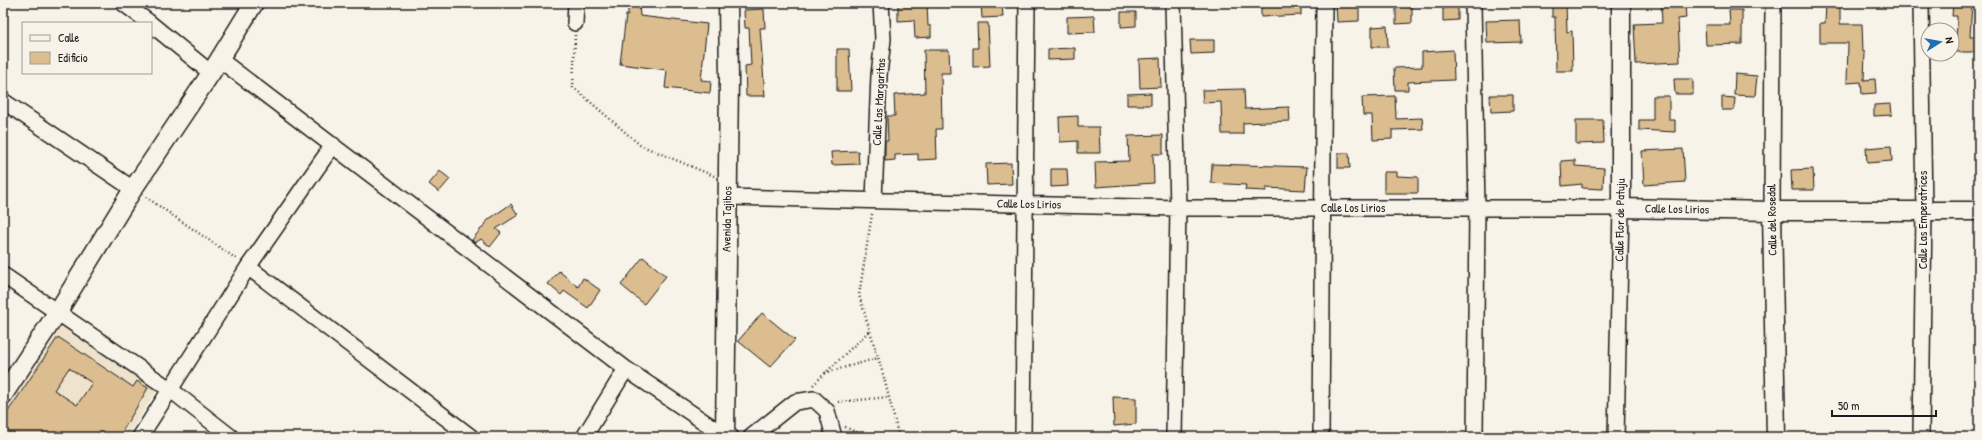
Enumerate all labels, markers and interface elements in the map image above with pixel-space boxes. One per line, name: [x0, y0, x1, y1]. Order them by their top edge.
legend: [22, 22, 152, 74]
north arrow: [1920, 22, 1960, 62]
text: Calle: [58, 29, 79, 46]
text: N: [1942, 36, 1957, 44]
text: Edificio: [58, 49, 88, 66]
street label: Calle Las Margaritas: [868, 57, 889, 146]
street label: Calle Las Emperatrices: [1914, 170, 1931, 269]
street label: Calle Flor de Patuju: [1610, 178, 1629, 262]
street label: Calle del Rosedal: [1762, 183, 1781, 256]
street label: Avenida Tajibos: [717, 186, 736, 252]
street label: Calle Los Lirios: [997, 194, 1062, 213]
street label: Calle Los Lirios: [1321, 199, 1386, 216]
street label: Calle Los Lirios: [1645, 199, 1710, 218]
scale bar: [1832, 392, 1936, 418]
text: 50 m: [1838, 397, 1859, 414]

